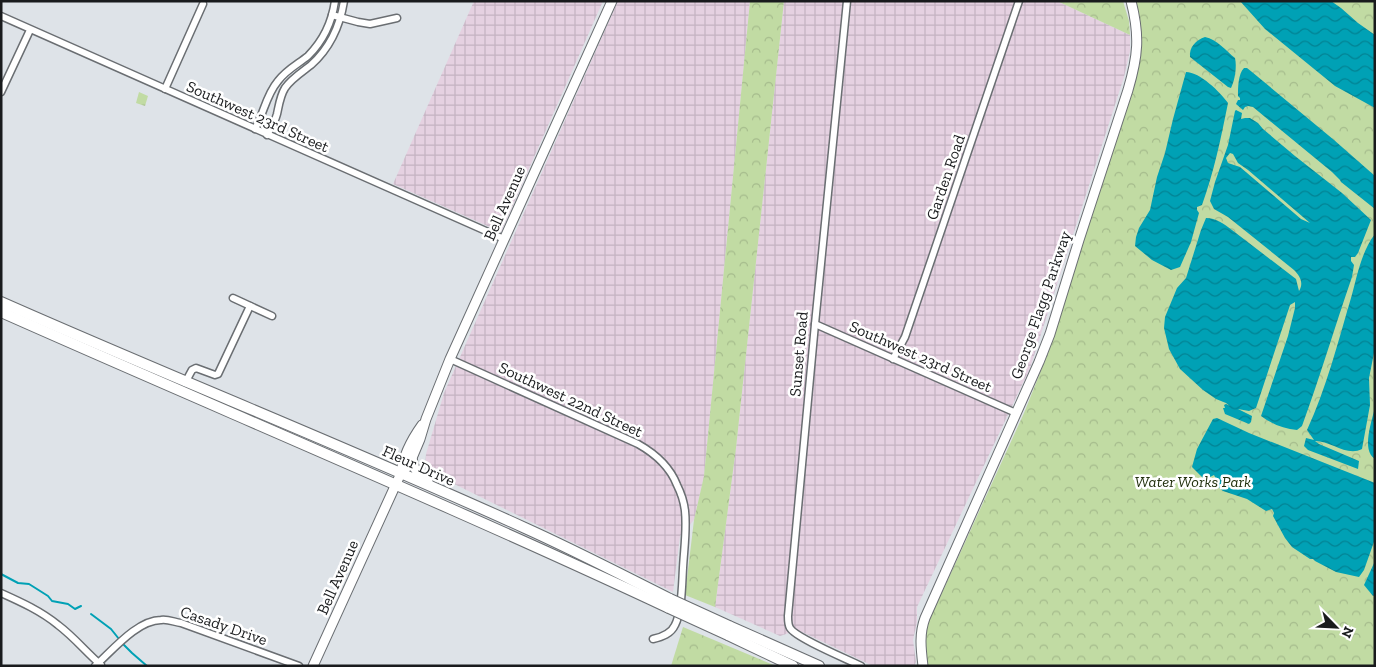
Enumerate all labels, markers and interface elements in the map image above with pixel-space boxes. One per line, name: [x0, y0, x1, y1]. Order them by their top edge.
street label: Southwest 23rd Street: [184, 76, 332, 156]
street label: Garden Road: [922, 132, 969, 222]
street label: Bell Avenue: [480, 163, 529, 243]
street label: George Flagg Parkway: [1006, 228, 1075, 382]
street label: Sunset Road: [785, 311, 812, 397]
street label: Southwest 23rd Street: [847, 316, 995, 396]
street label: Southwest 22nd Street: [496, 358, 646, 441]
street label: Fleur Drive: [380, 441, 458, 490]
park label: Water Works Park: [1135, 472, 1251, 491]
street label: Bell Avenue: [313, 537, 362, 617]
street label: Casady Drive: [178, 602, 270, 649]
north arrow: [1311, 602, 1361, 652]
text: N: [1337, 624, 1357, 641]

